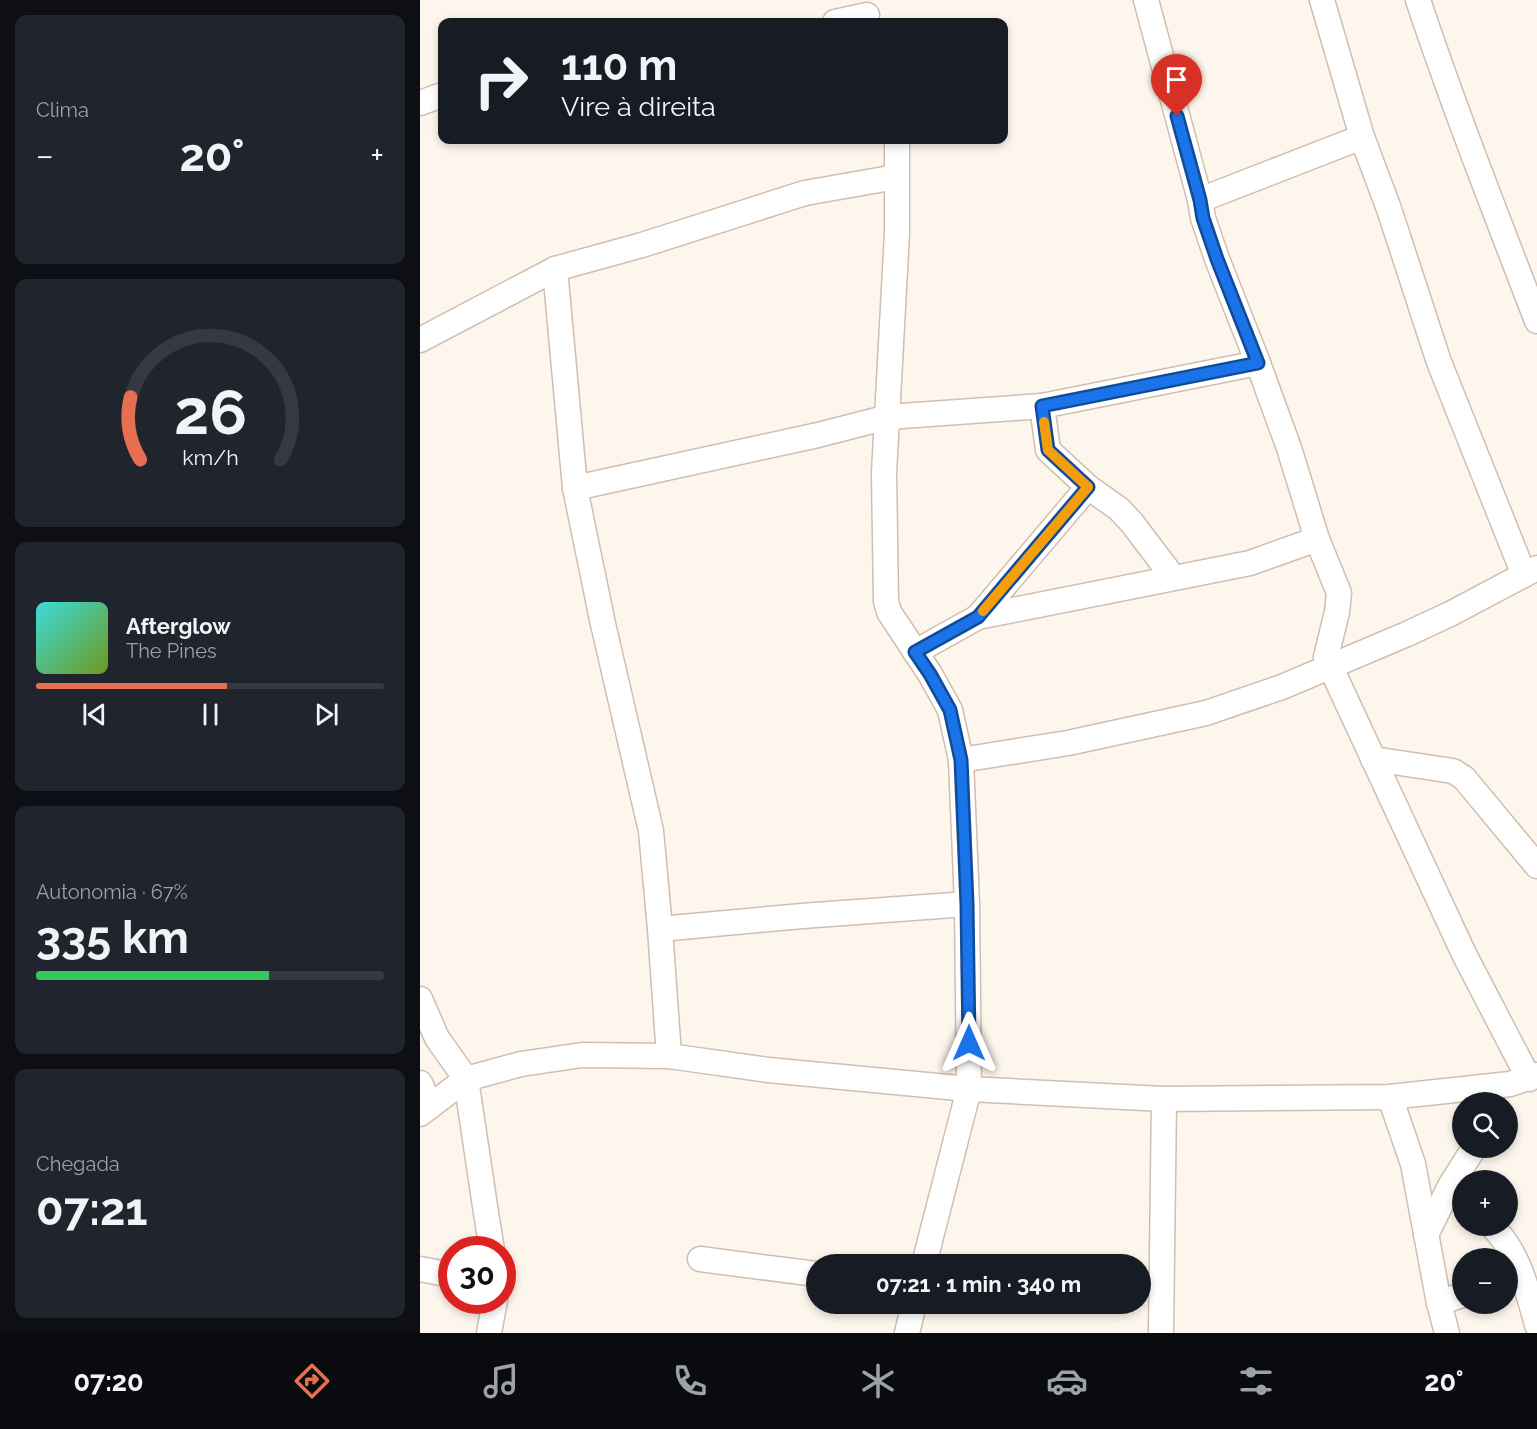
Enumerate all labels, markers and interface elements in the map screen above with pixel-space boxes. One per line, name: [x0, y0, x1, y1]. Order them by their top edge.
text: 110 m: [561, 41, 677, 90]
icon: right: [462, 42, 540, 120]
pin: [1151, 54, 1202, 116]
icon: arrive: [1160, 63, 1193, 96]
text: Vire à direita: [561, 91, 716, 122]
text: Clima: [36, 98, 89, 122]
text: 20°: [179, 129, 245, 182]
text: −: [36, 136, 54, 175]
text: +: [370, 136, 384, 175]
text: 26: [173, 375, 247, 449]
text: km/h: [182, 445, 238, 470]
text: Afterglow: [126, 613, 231, 639]
text: The Pines: [126, 639, 217, 663]
icon: previous: [78, 698, 111, 731]
icon: pause: [194, 698, 227, 731]
icon: next: [310, 698, 343, 731]
text: Autonomia · 67%: [36, 880, 188, 904]
text: 335 km: [36, 911, 189, 964]
position arrow: [937, 1011, 1001, 1075]
map controls: [1452, 1092, 1518, 1314]
button: search: [1452, 1092, 1518, 1158]
text: Chegada: [36, 1152, 120, 1176]
button: +: [1452, 1170, 1518, 1236]
text: 07:21: [36, 1183, 148, 1236]
speed limit sign: 30: [438, 1236, 516, 1314]
button: −: [1452, 1248, 1518, 1314]
text: 07:21 · 1 min · 340 m: [876, 1271, 1081, 1297]
icon: directions: [291, 1360, 333, 1402]
icon: music: [480, 1360, 522, 1402]
icon: phone: [669, 1360, 711, 1402]
icon: climate: [857, 1360, 899, 1402]
icon: car: [1046, 1360, 1088, 1402]
icon: filters: [1235, 1360, 1277, 1402]
text: 07:20: [73, 1366, 144, 1397]
text: 20°: [1424, 1366, 1463, 1397]

